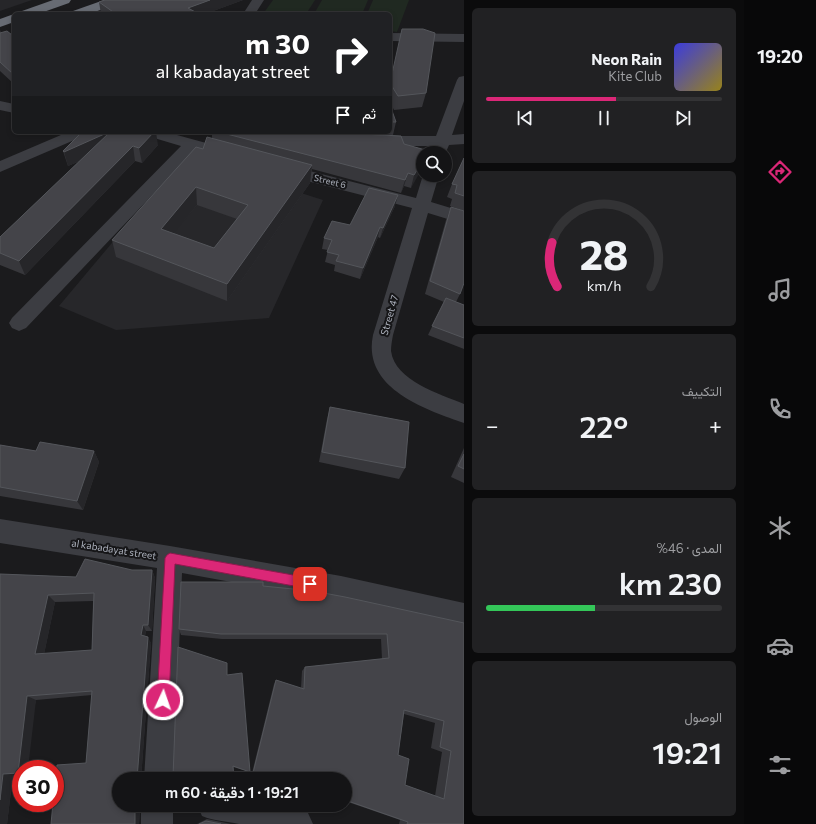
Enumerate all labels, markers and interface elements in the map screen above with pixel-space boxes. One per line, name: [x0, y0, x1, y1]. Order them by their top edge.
text: 30 m: [245, 26, 310, 60]
icon: right: [324, 28, 376, 80]
text: 19:20: [757, 45, 803, 67]
text: Neon Rain: [591, 50, 662, 68]
text: al kabadayat street: [156, 60, 310, 82]
text: Kite Club: [608, 68, 662, 84]
icon: arrive: [332, 104, 354, 126]
text: ثم: [362, 104, 376, 122]
icon: previous: [514, 107, 536, 129]
icon: pause: [593, 107, 615, 129]
icon: next: [672, 107, 694, 129]
map controls: [416, 146, 452, 182]
button: search: [416, 146, 452, 182]
icon: directions: [766, 158, 794, 186]
street label: Street 6: [313, 172, 347, 190]
text: 28: [579, 228, 629, 279]
text: km/h: [587, 275, 621, 293]
icon: music: [766, 276, 794, 304]
street label: Street 47: [378, 294, 400, 336]
text: التكييف: [682, 383, 722, 399]
icon: phone: [766, 395, 794, 423]
text: 22°: [579, 407, 628, 444]
text: −: [486, 412, 499, 439]
text: +: [709, 412, 722, 439]
icon: climate: [766, 514, 794, 542]
street label: al kabadayat street: [71, 536, 157, 562]
text: المدى · 46%: [656, 540, 722, 556]
text: 230 km: [619, 564, 722, 601]
pin: [293, 567, 327, 601]
icon: arrive: [299, 573, 321, 595]
icon: car: [766, 632, 794, 660]
position arrow: [142, 679, 184, 721]
text: الوصول: [684, 709, 722, 725]
text: 19:21: [652, 733, 722, 770]
icon: filters: [766, 751, 794, 779]
speed limit sign: 30: [12, 760, 64, 812]
text: 19:21 · 1 دقيقة · 60 m: [165, 783, 299, 801]

